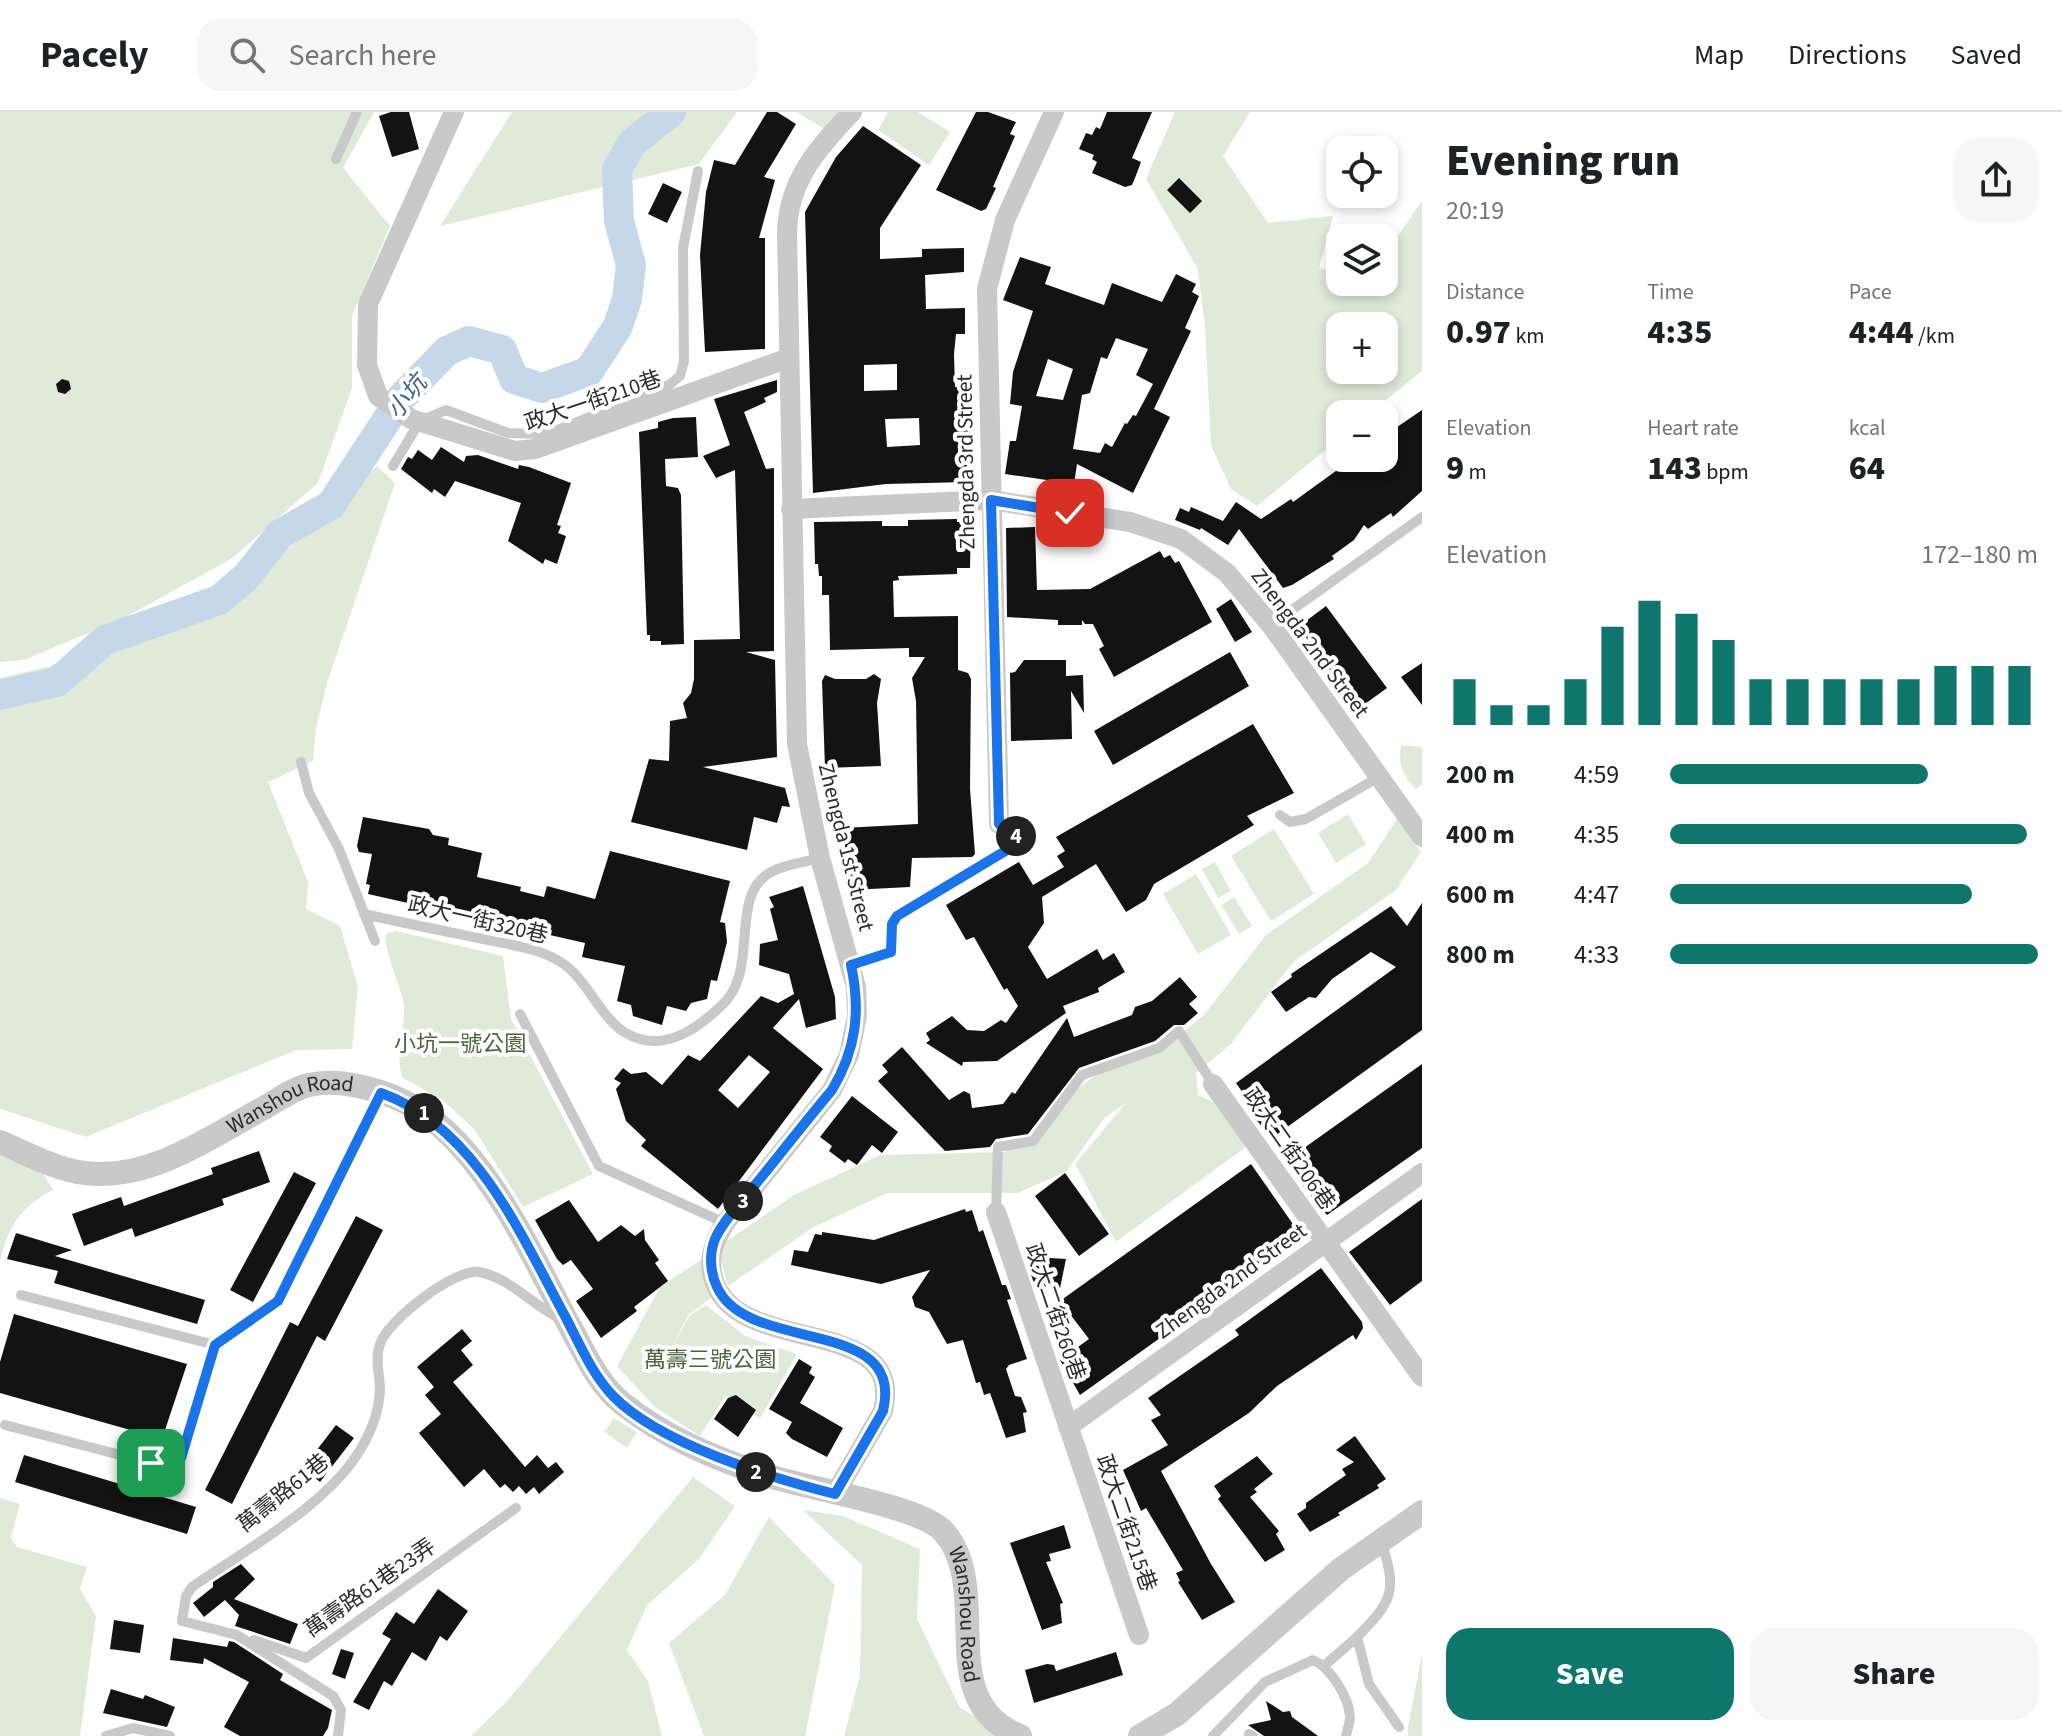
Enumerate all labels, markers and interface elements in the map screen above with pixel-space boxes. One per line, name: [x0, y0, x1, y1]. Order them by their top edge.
search box: [197, 19, 757, 91]
text: Pacely: [40, 28, 149, 82]
icon: search: [225, 33, 269, 77]
text: Search here: [289, 34, 436, 77]
text: Map: [1694, 35, 1744, 75]
text: Directions: [1788, 35, 1907, 75]
text: Saved: [1951, 35, 2022, 75]
text: Evening run: [1446, 130, 1680, 193]
map controls: [1326, 136, 1398, 472]
button: locate: [1326, 136, 1398, 208]
button: share: [1954, 138, 2038, 222]
text: 20:19: [1446, 192, 1504, 229]
button: layers: [1326, 224, 1398, 296]
text: Distance: [1446, 276, 1524, 308]
text: Time: [1647, 276, 1694, 308]
text: Pace: [1849, 276, 1892, 308]
text: 0.97: [1446, 308, 1511, 357]
text: 4:35: [1647, 308, 1712, 357]
text: 4:44: [1849, 308, 1914, 357]
button: +: [1326, 312, 1398, 384]
text: km: [1511, 320, 1545, 352]
text: /km: [1914, 320, 1955, 352]
street label: 政大一街210巷: [520, 363, 666, 439]
water label: 小坑: [378, 365, 438, 427]
street label: Zhengda 3rd Street: [948, 374, 984, 550]
button: −: [1326, 400, 1398, 472]
text: Elevation: [1446, 412, 1532, 444]
text: Heart rate: [1647, 412, 1739, 444]
text: kcal: [1849, 412, 1886, 444]
text: 9: [1446, 444, 1464, 493]
text: 143: [1647, 444, 1702, 493]
text: 64: [1849, 444, 1885, 493]
text: m: [1464, 456, 1487, 488]
text: bpm: [1702, 456, 1749, 488]
pin: [1036, 479, 1104, 547]
icon: check: [1048, 491, 1092, 535]
text: Elevation: [1446, 536, 1547, 573]
text: 172–180 m: [1921, 536, 2038, 573]
street label: Zhengda 2nd Street: [1243, 562, 1377, 725]
text: 200 m: [1446, 756, 1515, 793]
text: 4:59: [1574, 756, 1619, 793]
street label: Zhengda 1st Street: [810, 760, 882, 935]
pin: 4: [996, 816, 1036, 856]
text: 400 m: [1446, 816, 1515, 853]
text: 4:35: [1574, 816, 1619, 853]
text: 4: [1010, 820, 1022, 852]
text: 600 m: [1446, 876, 1515, 913]
text: 4:47: [1574, 876, 1619, 913]
street label: 政大一街320巷: [405, 888, 551, 952]
text: 800 m: [1446, 936, 1515, 973]
text: 4:33: [1574, 936, 1619, 973]
park label: 小坑一號公園: [394, 1028, 526, 1060]
street label: Wanshou Road: [221, 1067, 356, 1142]
street label: 政大二街206巷: [1235, 1081, 1343, 1217]
pin: 1: [404, 1093, 444, 1133]
text: 1: [418, 1097, 430, 1129]
pin: 3: [723, 1181, 763, 1221]
text: 3: [737, 1185, 749, 1217]
street label: Zhengda 2nd Street: [1149, 1215, 1314, 1347]
street label: 政大二街260巷: [1017, 1239, 1093, 1385]
park label: 萬壽三號公園: [644, 1344, 776, 1376]
pin: [117, 1429, 185, 1497]
icon: arrive: [129, 1441, 173, 1485]
street label: 萬壽路61巷: [230, 1446, 336, 1540]
street label: 政大二街215巷: [1088, 1450, 1164, 1596]
pin: 2: [736, 1452, 776, 1492]
text: 2: [750, 1456, 762, 1488]
street label: 萬壽路61巷23弄: [298, 1531, 442, 1645]
street label: Wanshou Road: [940, 1542, 988, 1685]
button: Save: [1446, 1628, 1734, 1720]
button: Share: [1750, 1628, 2038, 1720]

